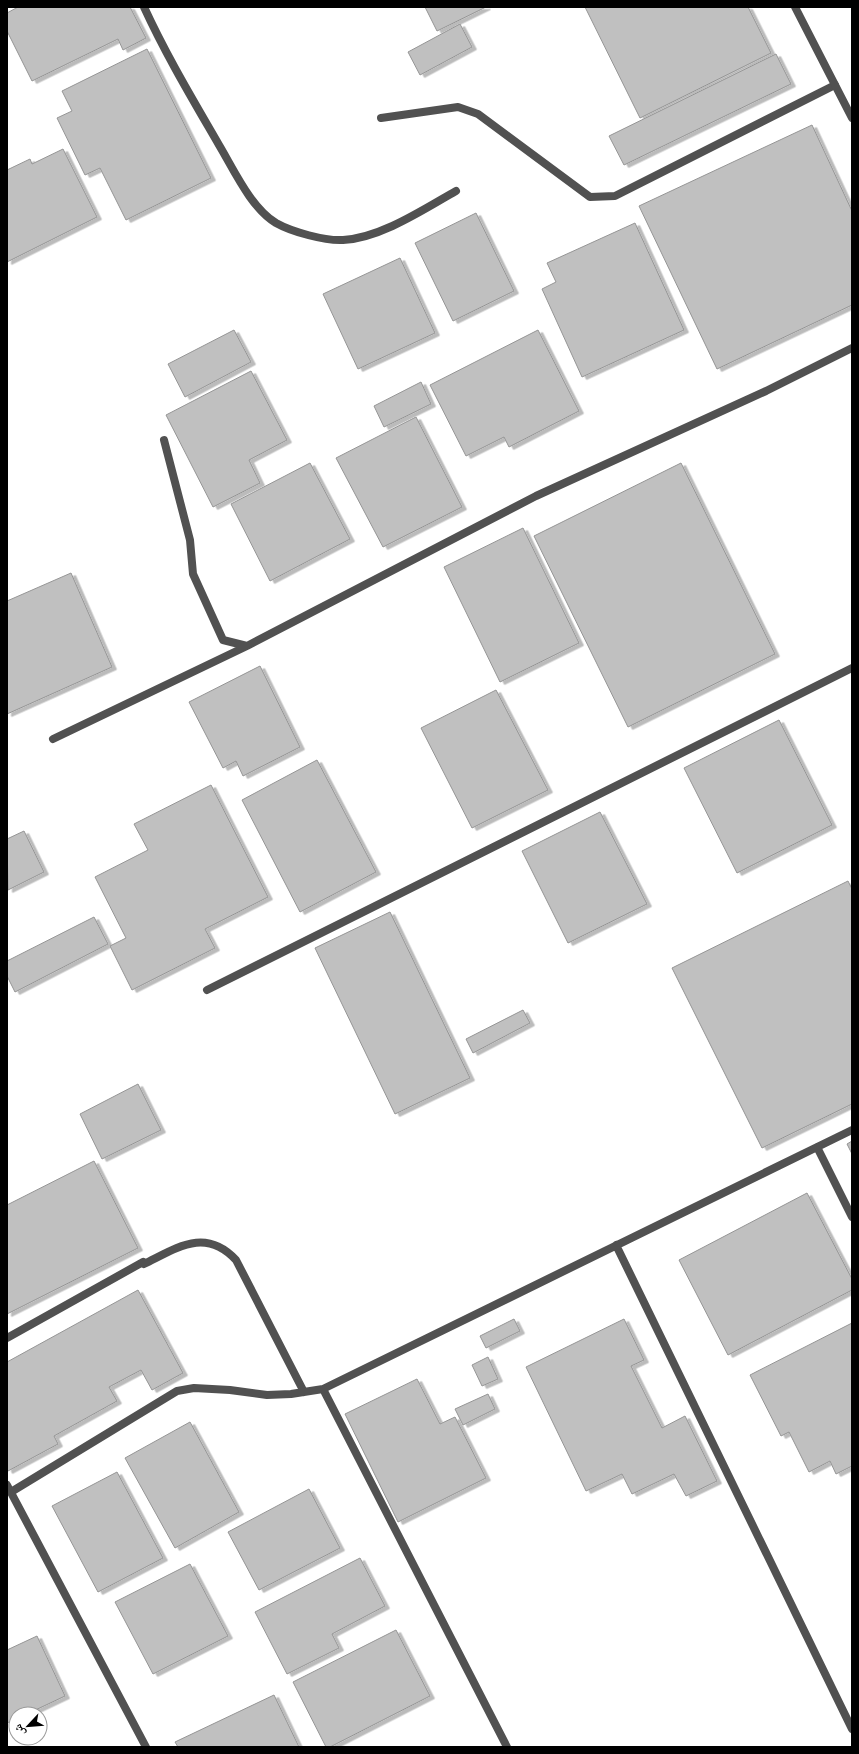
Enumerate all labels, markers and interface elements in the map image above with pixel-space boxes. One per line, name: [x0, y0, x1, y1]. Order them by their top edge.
north arrow: [8, 1706, 48, 1746]
text: ش: [11, 1721, 29, 1738]

